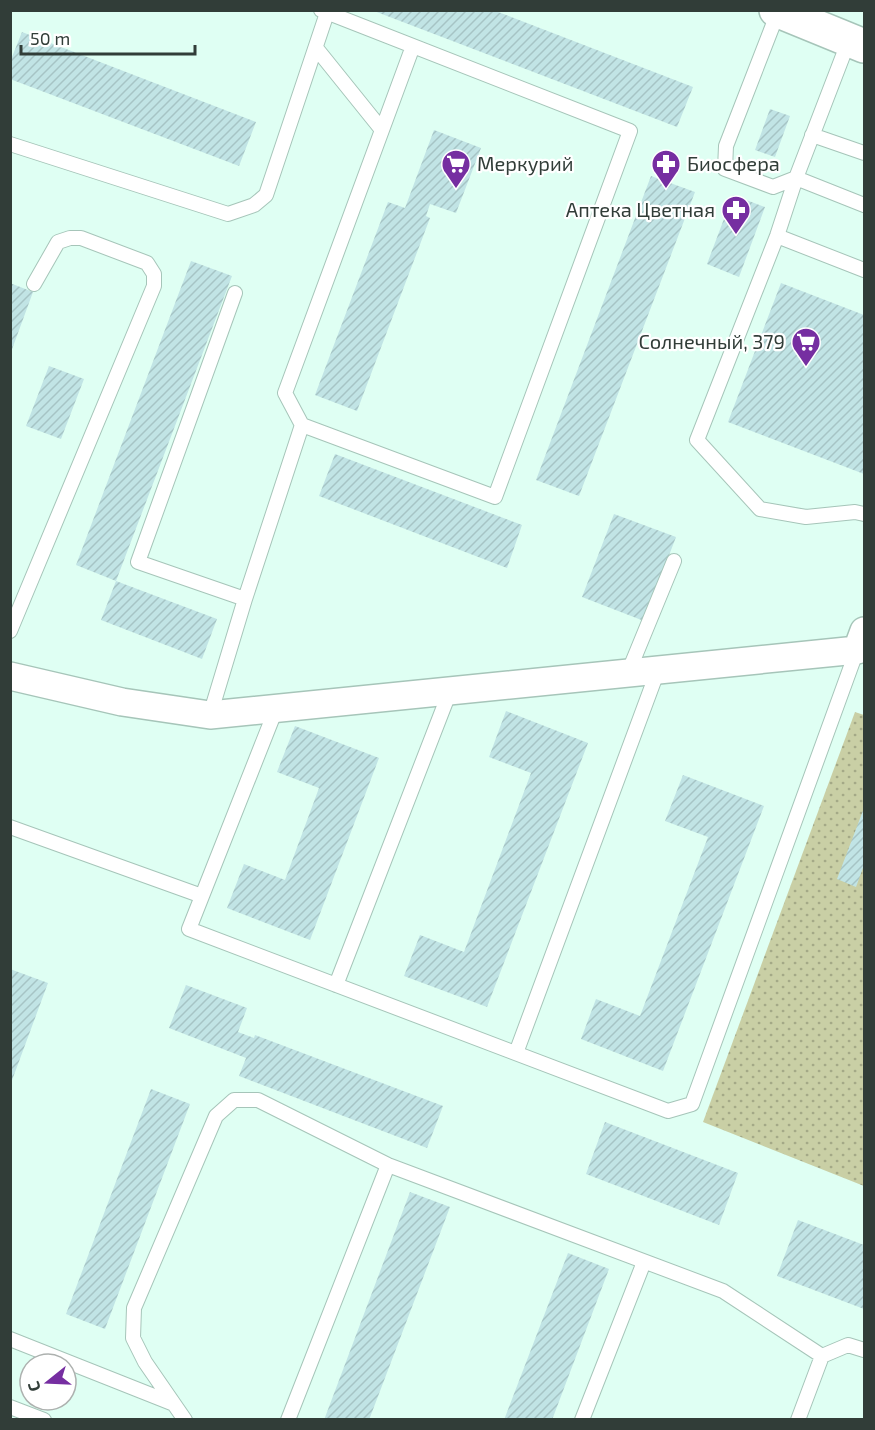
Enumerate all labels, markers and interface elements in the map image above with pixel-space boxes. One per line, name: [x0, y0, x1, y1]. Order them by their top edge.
scale bar: [21, 18, 195, 56]
text: 50 m: [30, 27, 70, 49]
supermarket icon: Меркурий: [440, 148, 472, 190]
pharmacy icon: Биосфера: [650, 148, 682, 190]
place label: Меркурий: [477, 151, 574, 176]
place label: Биосфера: [687, 151, 780, 175]
pharmacy icon: Аптека Цветная: [720, 194, 752, 236]
place label: Аптека Цветная: [566, 197, 715, 221]
supermarket icon: Солнечный, 379: [790, 326, 822, 368]
place label: Солнечный, 379: [639, 329, 785, 353]
north arrow: [18, 1352, 78, 1412]
text: С: [23, 1379, 44, 1394]

